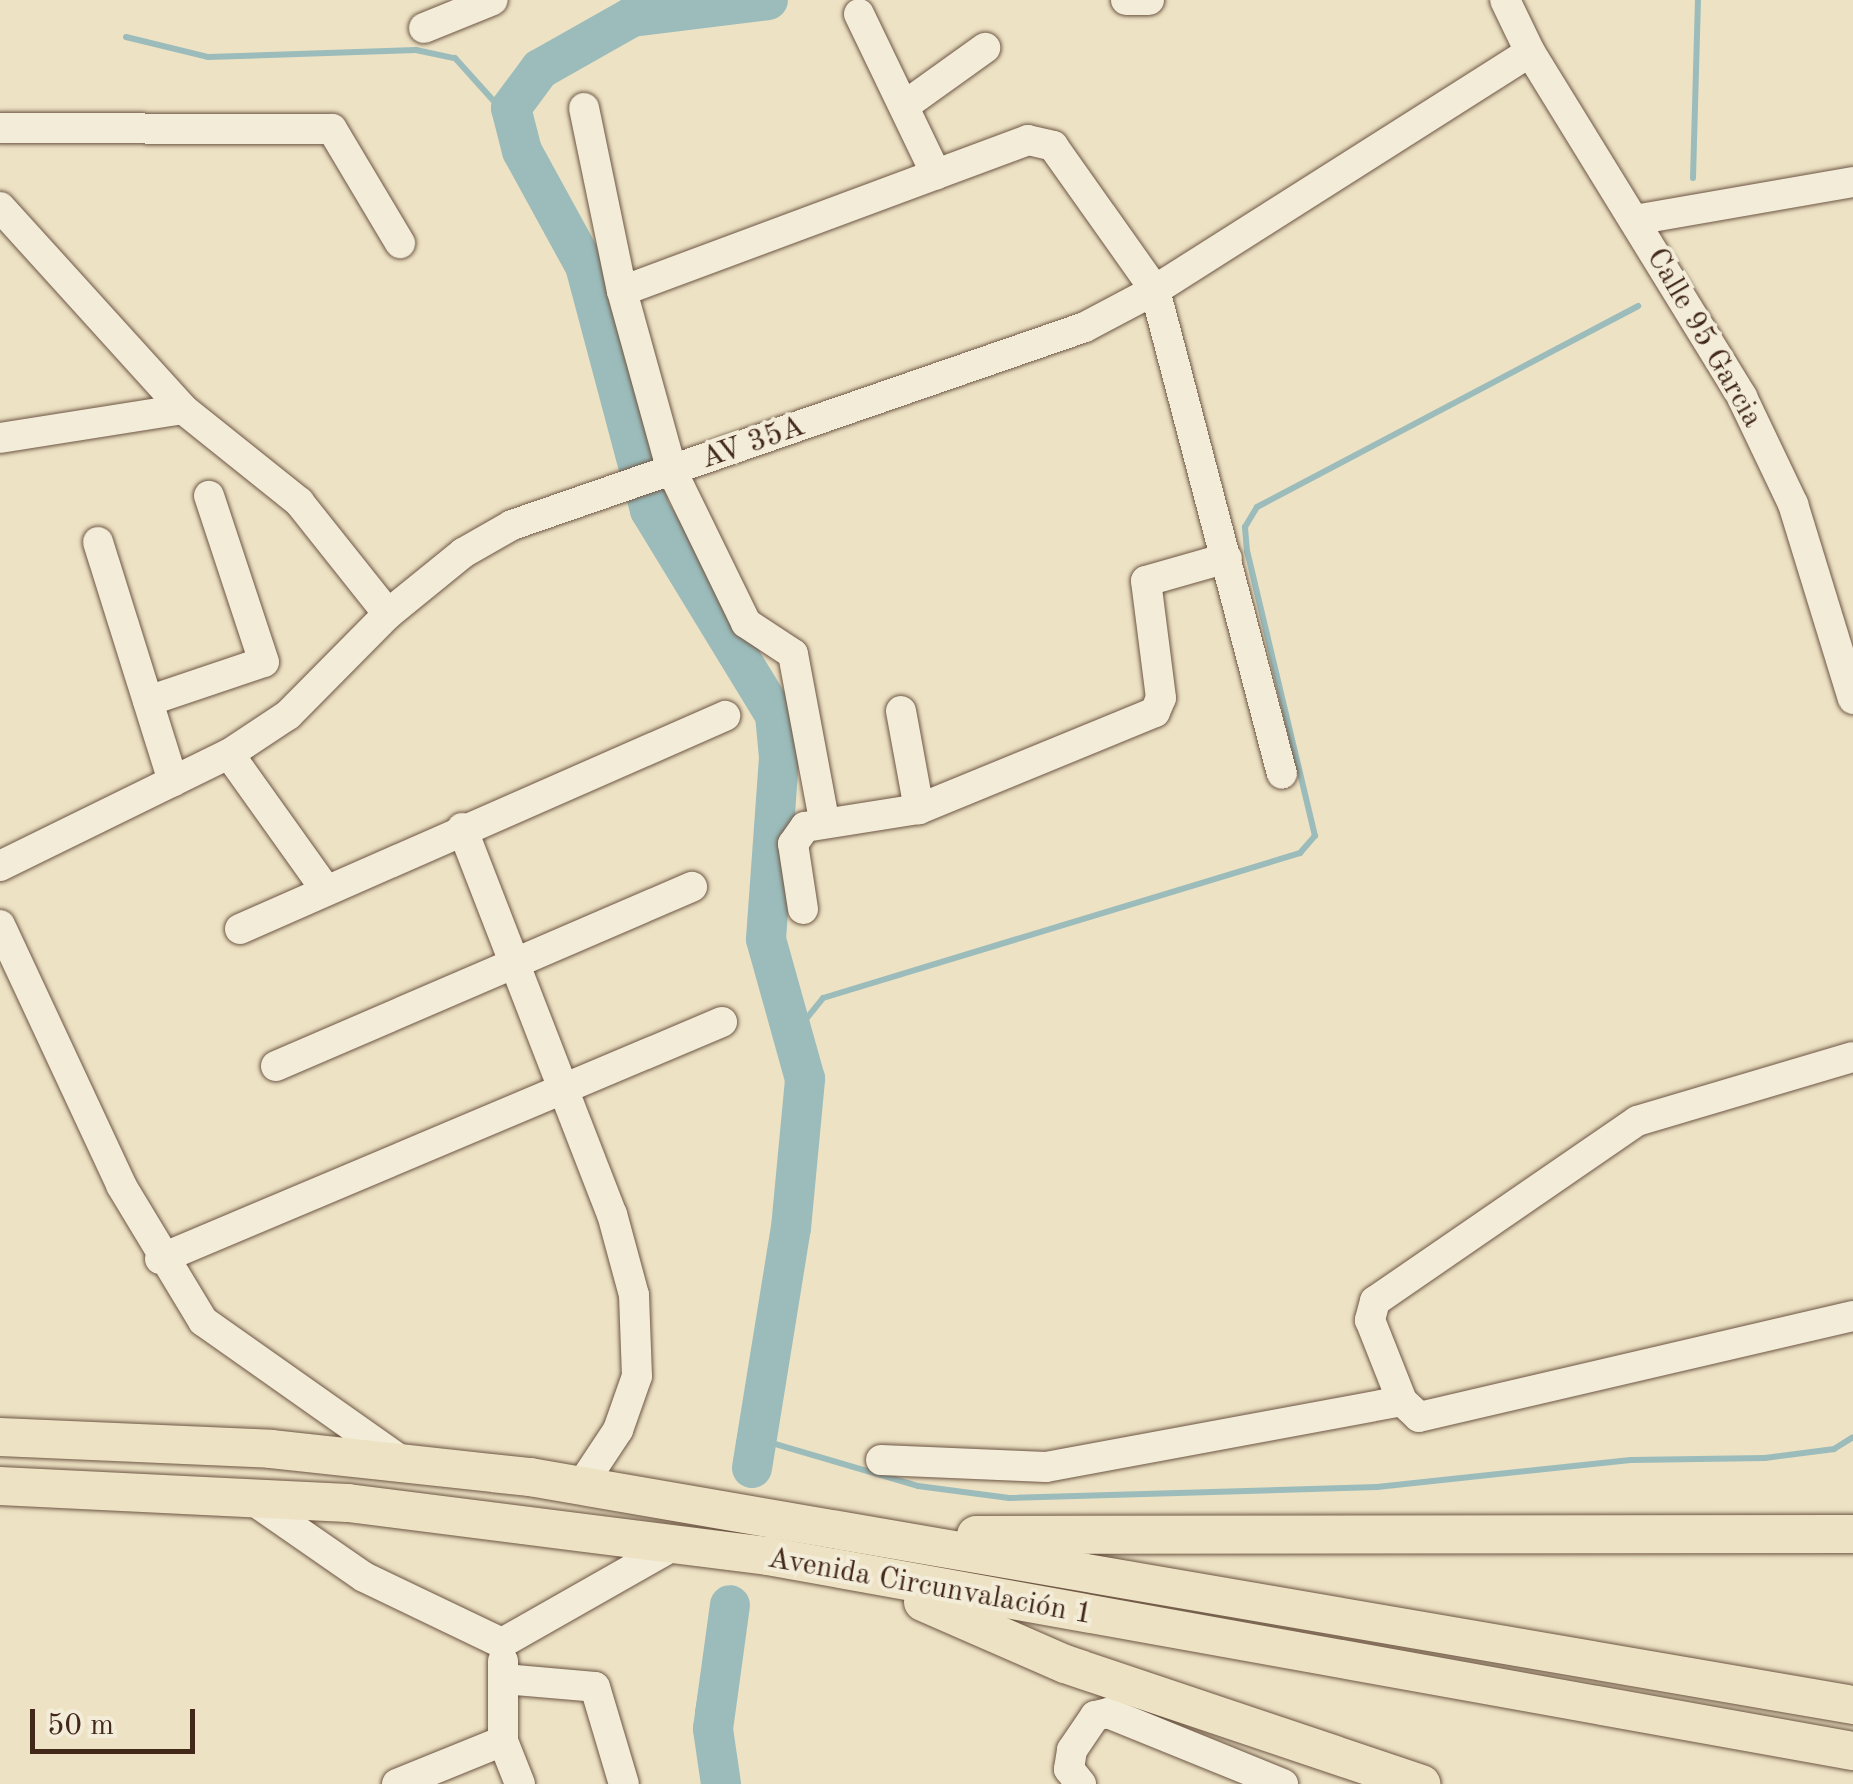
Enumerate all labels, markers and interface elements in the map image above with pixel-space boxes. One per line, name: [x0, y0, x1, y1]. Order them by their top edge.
street label: Calle 95 Garcia: [1638, 242, 1770, 434]
street label: AV 35A: [696, 409, 810, 477]
street label: Avenida Circunvalación 1: [765, 1541, 1095, 1633]
scale bar: [35, 1689, 200, 1751]
text: 50 m: [47, 1711, 114, 1741]

